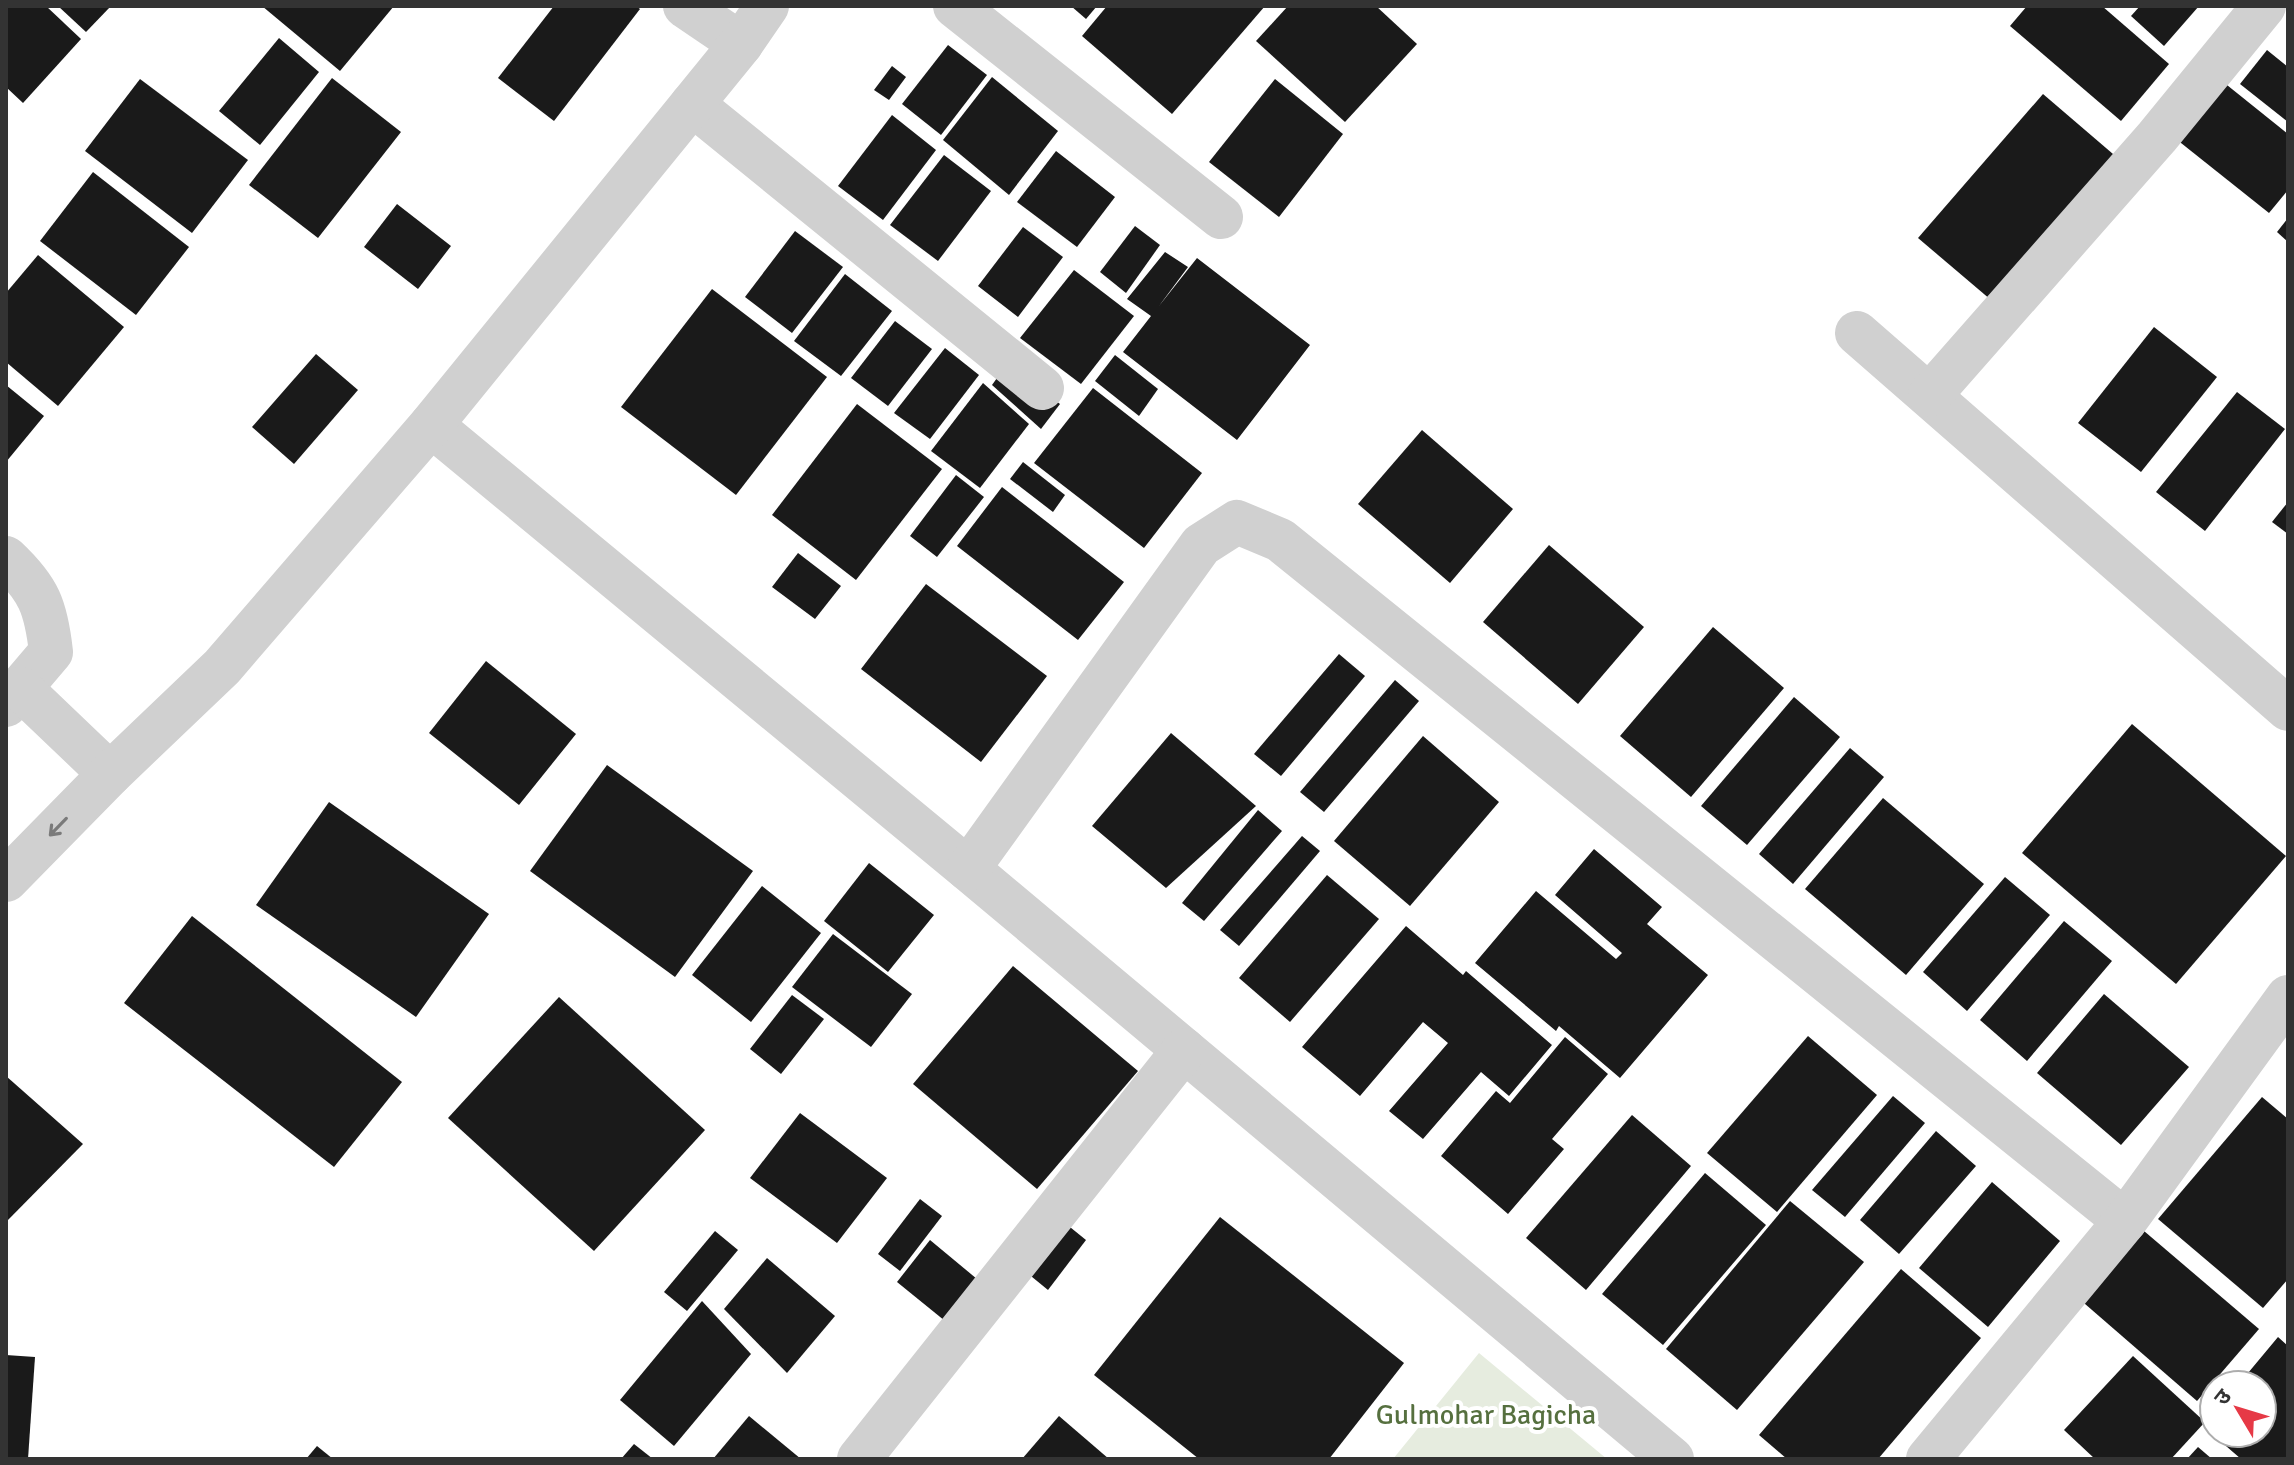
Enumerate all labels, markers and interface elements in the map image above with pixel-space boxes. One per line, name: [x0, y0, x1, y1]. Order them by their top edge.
one-way arrow: [49, 817, 68, 836]
north arrow: [2198, 1369, 2278, 1449]
text: उ: [2208, 1383, 2238, 1410]
park label: Gulmohar Bagicha: [1376, 1398, 1596, 1432]

